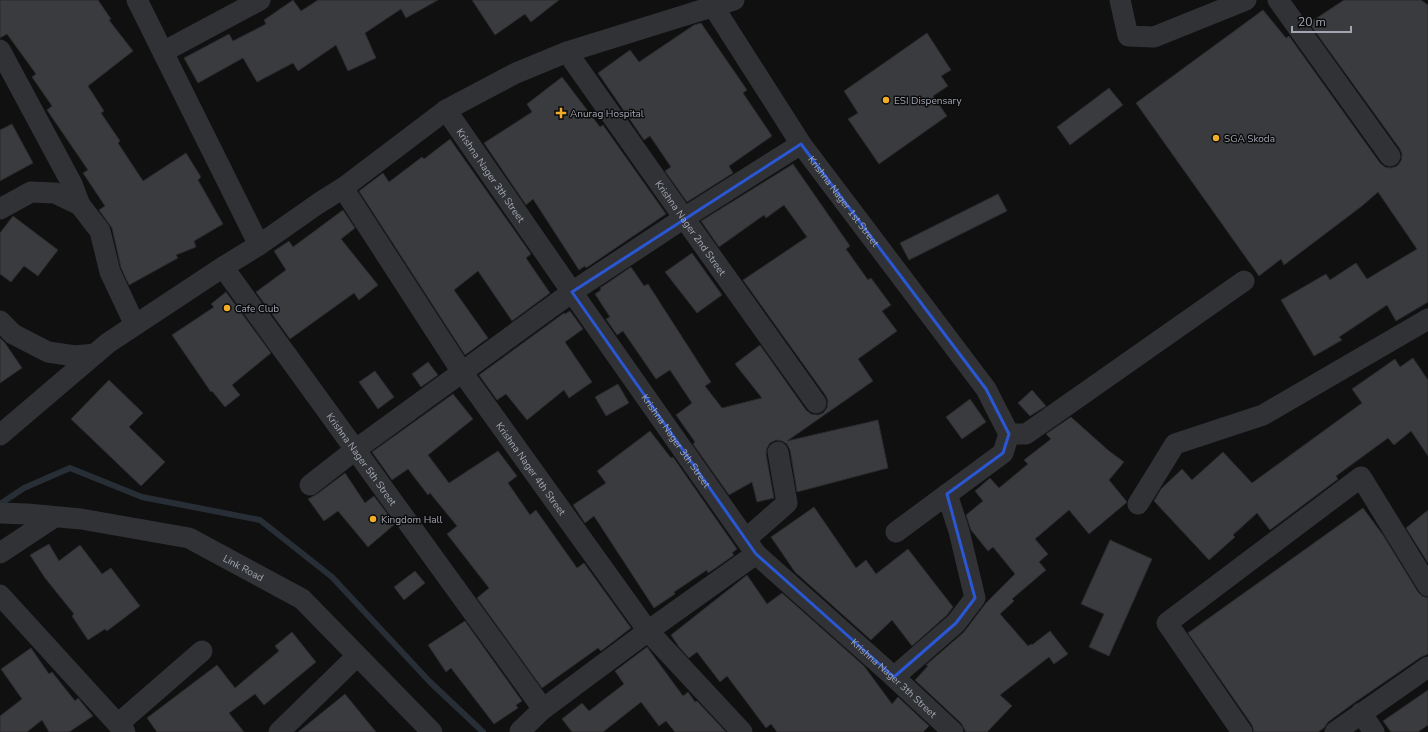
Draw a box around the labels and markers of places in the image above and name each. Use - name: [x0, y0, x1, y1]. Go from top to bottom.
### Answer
- place label: ESI Dispensary: [894, 94, 962, 108]
- marker: ESI Dispensary: [881, 95, 891, 105]
- marker: Anurag Hospital: [555, 107, 567, 119]
- place label: Anurag Hospital: [570, 107, 644, 121]
- place label: SGA Skoda: [1224, 132, 1275, 146]
- marker: SGA Skoda: [1211, 133, 1221, 143]
- place label: Cafe Club: [235, 302, 279, 316]
- marker: Cafe Club: [222, 303, 232, 313]
- place label: Kingdom Hall: [381, 513, 442, 527]
- marker: Kingdom Hall: [368, 514, 378, 524]

